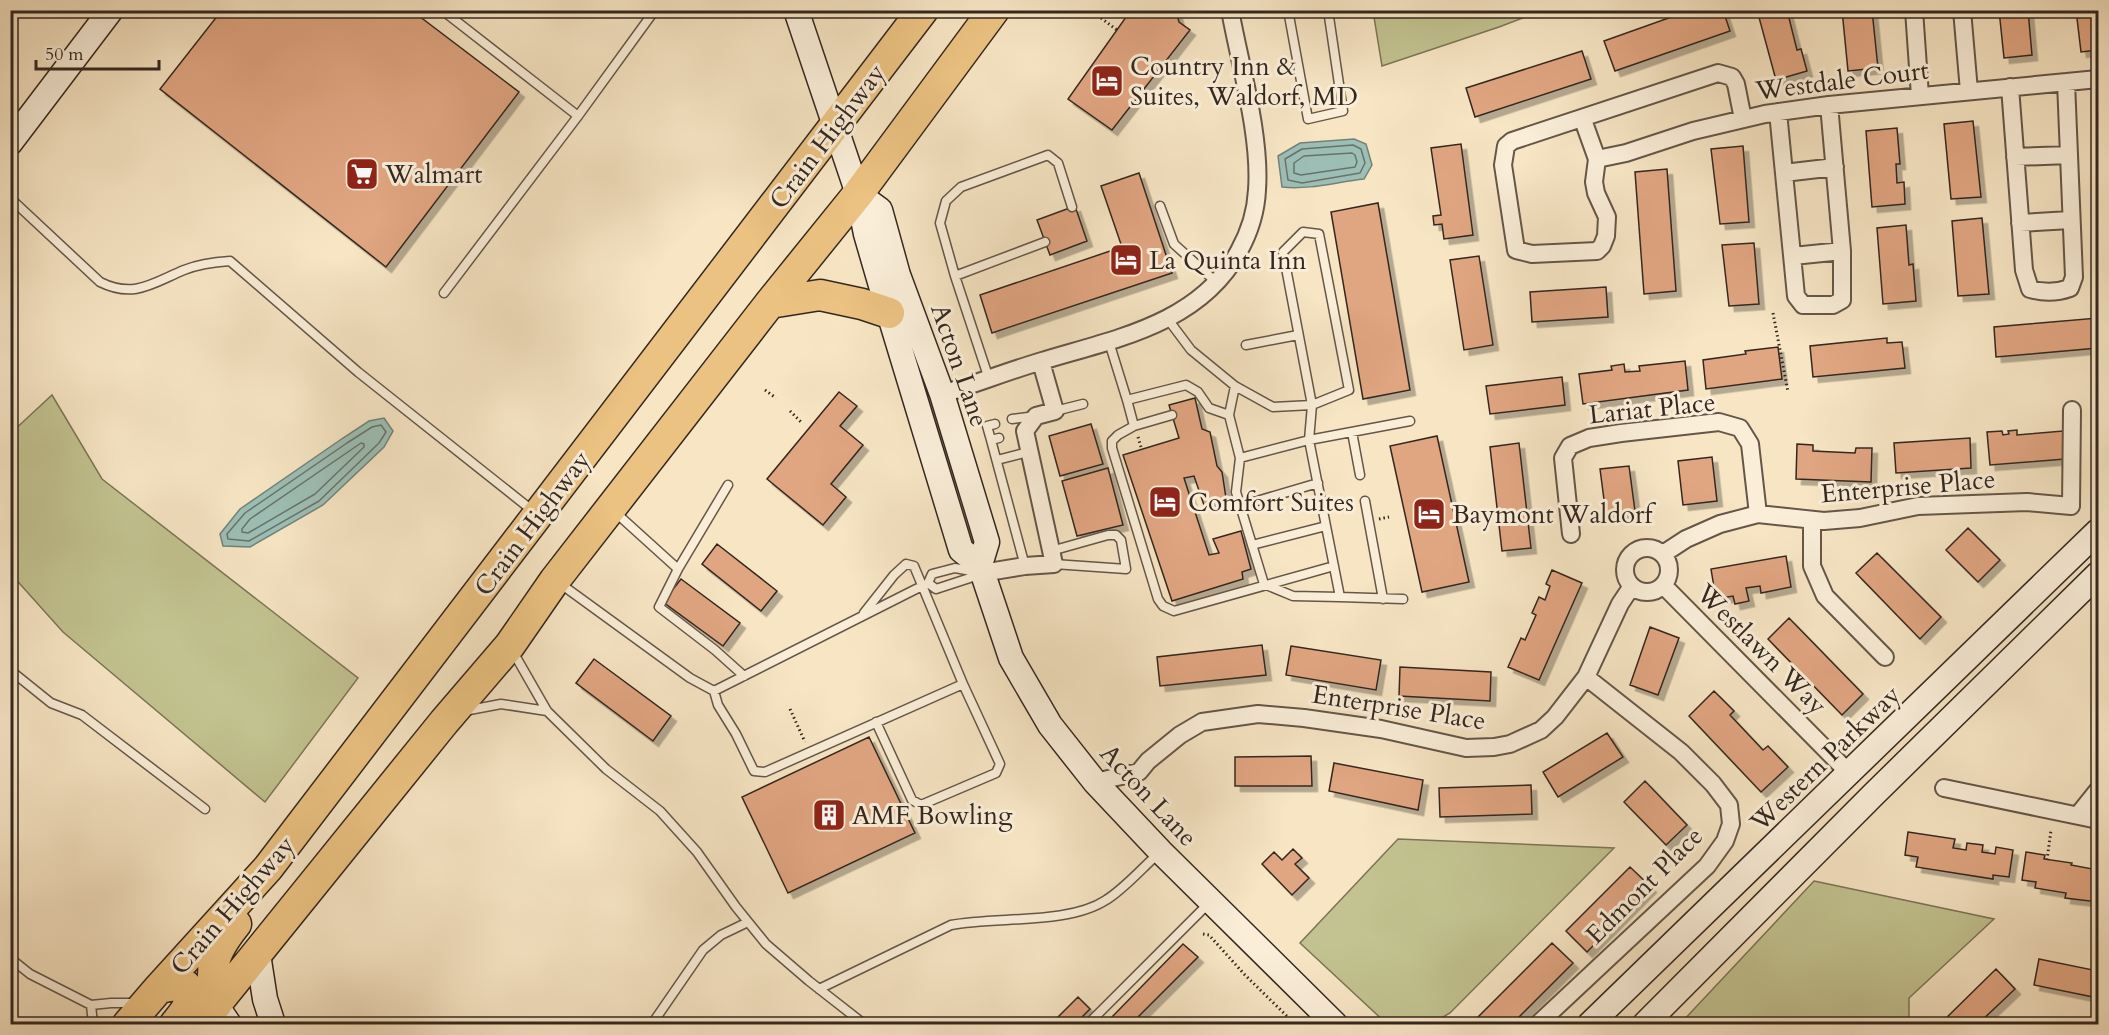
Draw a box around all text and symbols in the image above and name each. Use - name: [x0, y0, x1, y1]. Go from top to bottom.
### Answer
- scale bar: [36, 33, 159, 71]
- text: 50 m: [45, 42, 84, 67]
- place label: Country Inn & Suites, Waldorf, MD: [1130, 49, 1358, 114]
- street label: Westdale Court: [1753, 53, 1930, 109]
- street label: Crain Highway: [761, 56, 894, 216]
- hotel icon: Country Inn & Suites, Waldorf, MD: [1089, 63, 1125, 99]
- supermarket icon: Walmart: [344, 156, 380, 192]
- place label: Walmart: [384, 157, 483, 192]
- hotel icon: La Quinta Inn: [1108, 242, 1144, 278]
- place label: La Quinta Inn: [1149, 243, 1307, 278]
- street label: Acton Lane: [922, 299, 997, 431]
- street label: Lariat Place: [1587, 384, 1717, 433]
- street label: Crain Highway: [466, 443, 599, 603]
- street label: Enterprise Place: [1819, 461, 1997, 512]
- hotel icon: Comfort Suites: [1147, 484, 1183, 520]
- place label: Comfort Suites: [1188, 485, 1354, 520]
- hotel icon: Baymont Waldorf: [1411, 496, 1447, 532]
- place label: Baymont Waldorf: [1452, 497, 1657, 532]
- street label: Westlawn Way: [1688, 576, 1835, 723]
- street label: Enterprise Place: [1310, 676, 1488, 738]
- street label: Western Parkway: [1742, 677, 1908, 840]
- street label: Acton Lane: [1092, 737, 1205, 854]
- building icon: AMF Bowling: [811, 797, 847, 833]
- place label: AMF Bowling: [852, 798, 1013, 833]
- street label: Edmont Place: [1578, 819, 1711, 952]
- street label: Crain Highway: [162, 828, 303, 982]

